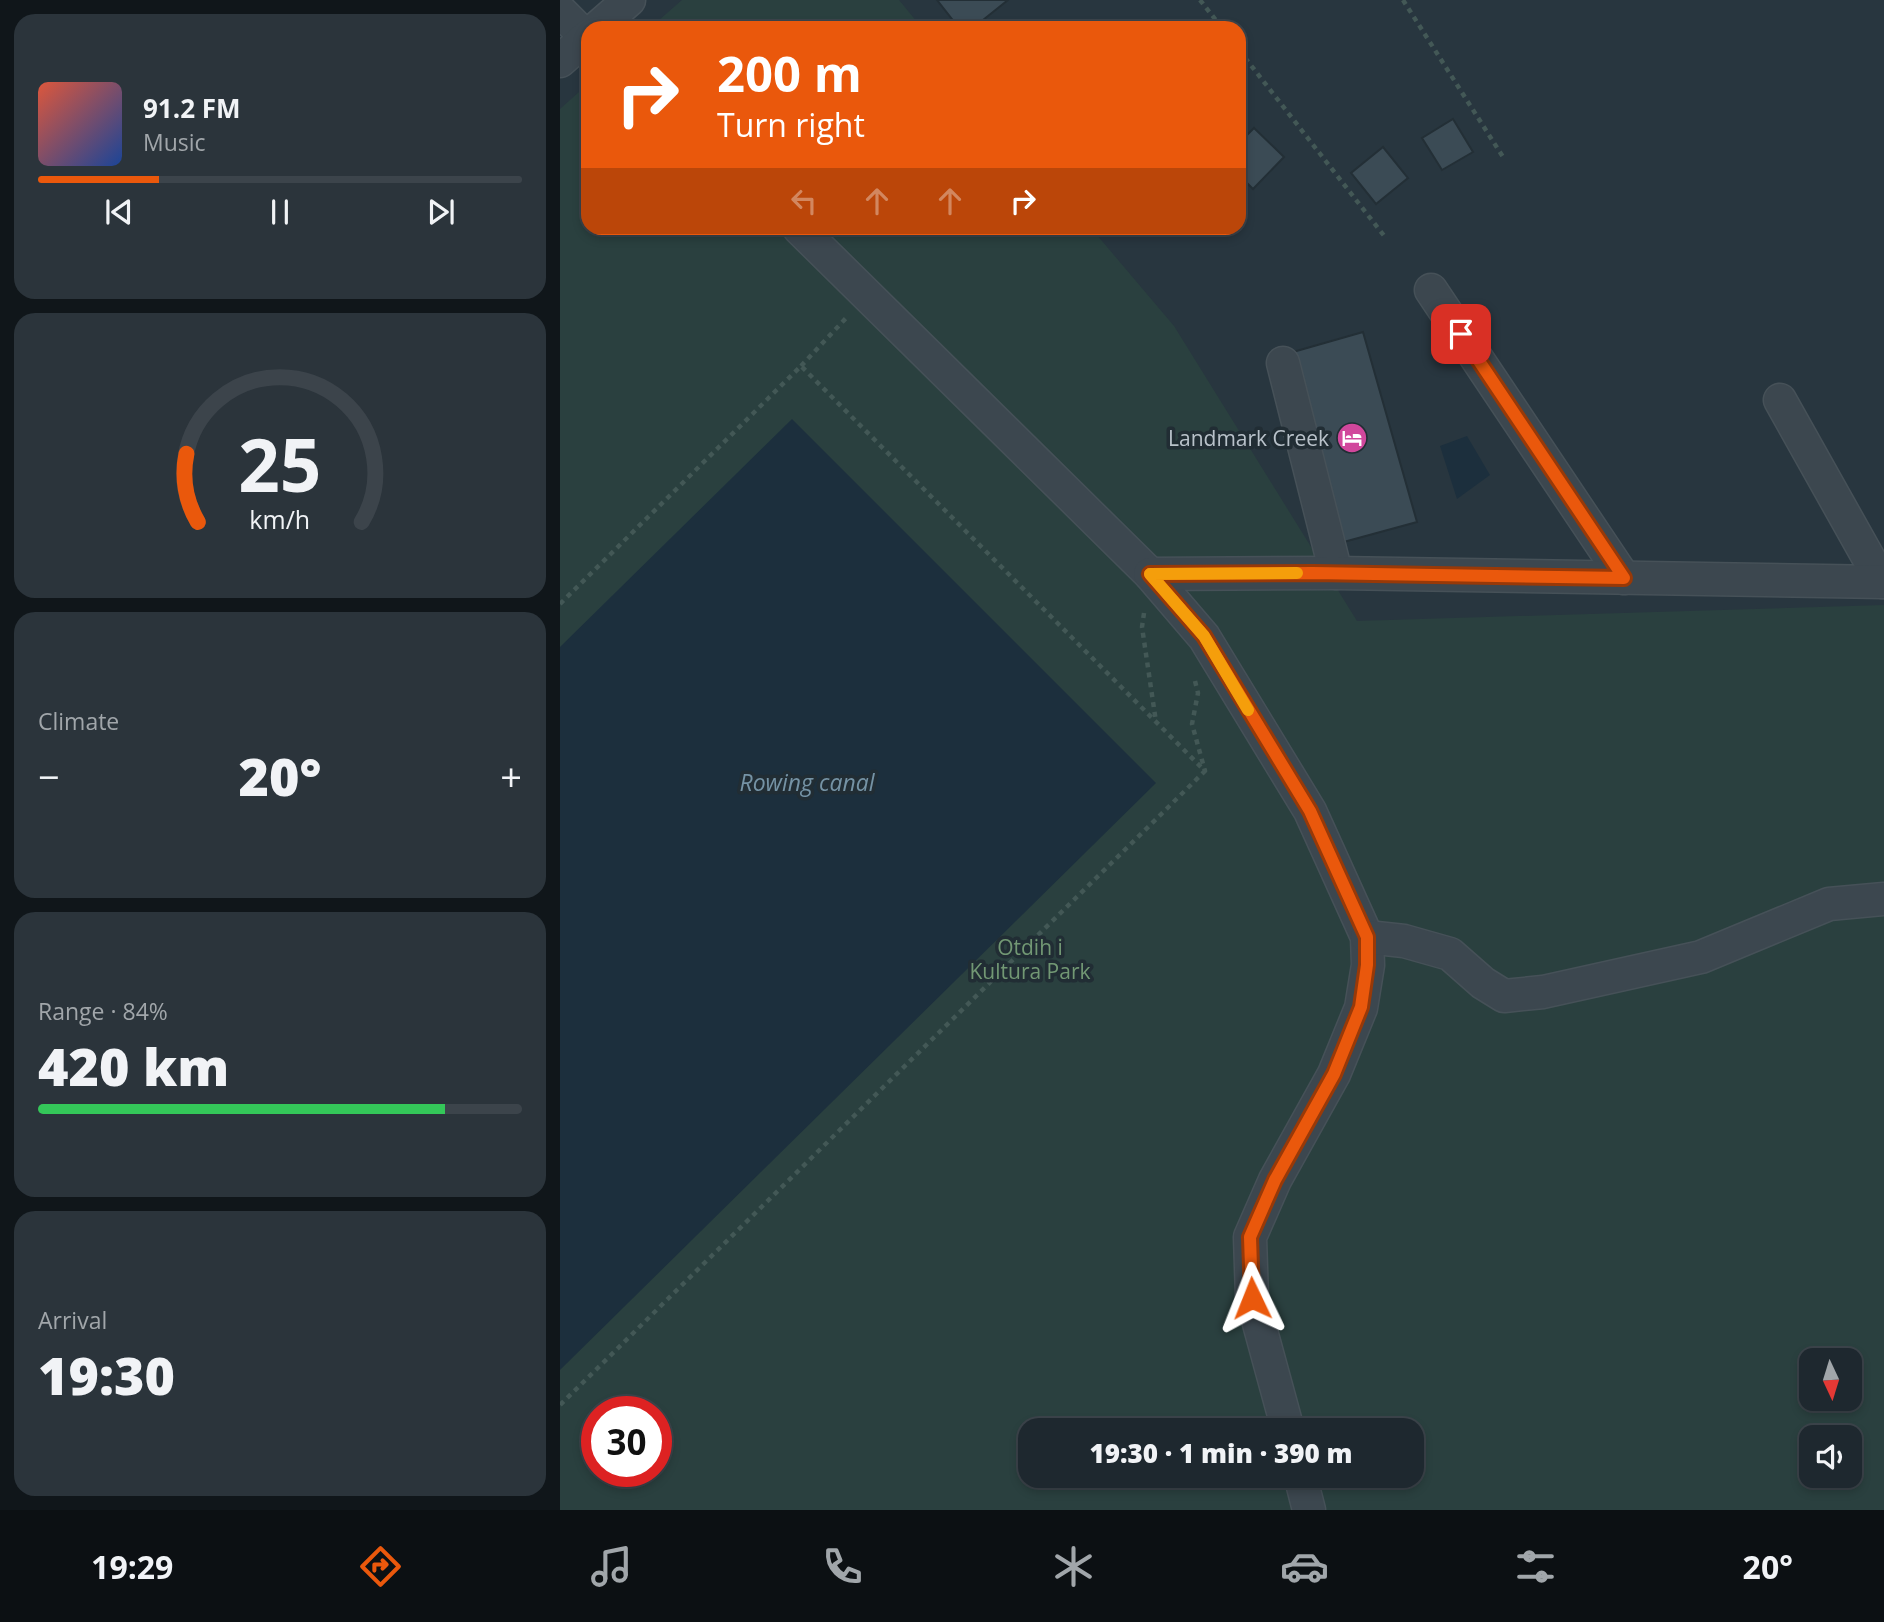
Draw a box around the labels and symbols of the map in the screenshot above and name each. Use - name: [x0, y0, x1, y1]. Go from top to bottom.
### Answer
- pin: [1431, 304, 1491, 364]
- hotel icon: Landmark Creek: [1335, 421, 1369, 455]
- place label: Landmark Creek: [1168, 424, 1329, 452]
- water label: Rowing canal: [739, 766, 876, 798]
- park label: Otdih i Kultura Park: [969, 933, 1091, 985]
- position arrow: [1215, 1261, 1289, 1335]
- north arrow: [1799, 1348, 1862, 1410]
- speed limit sign: 30: [581, 1396, 672, 1487]

